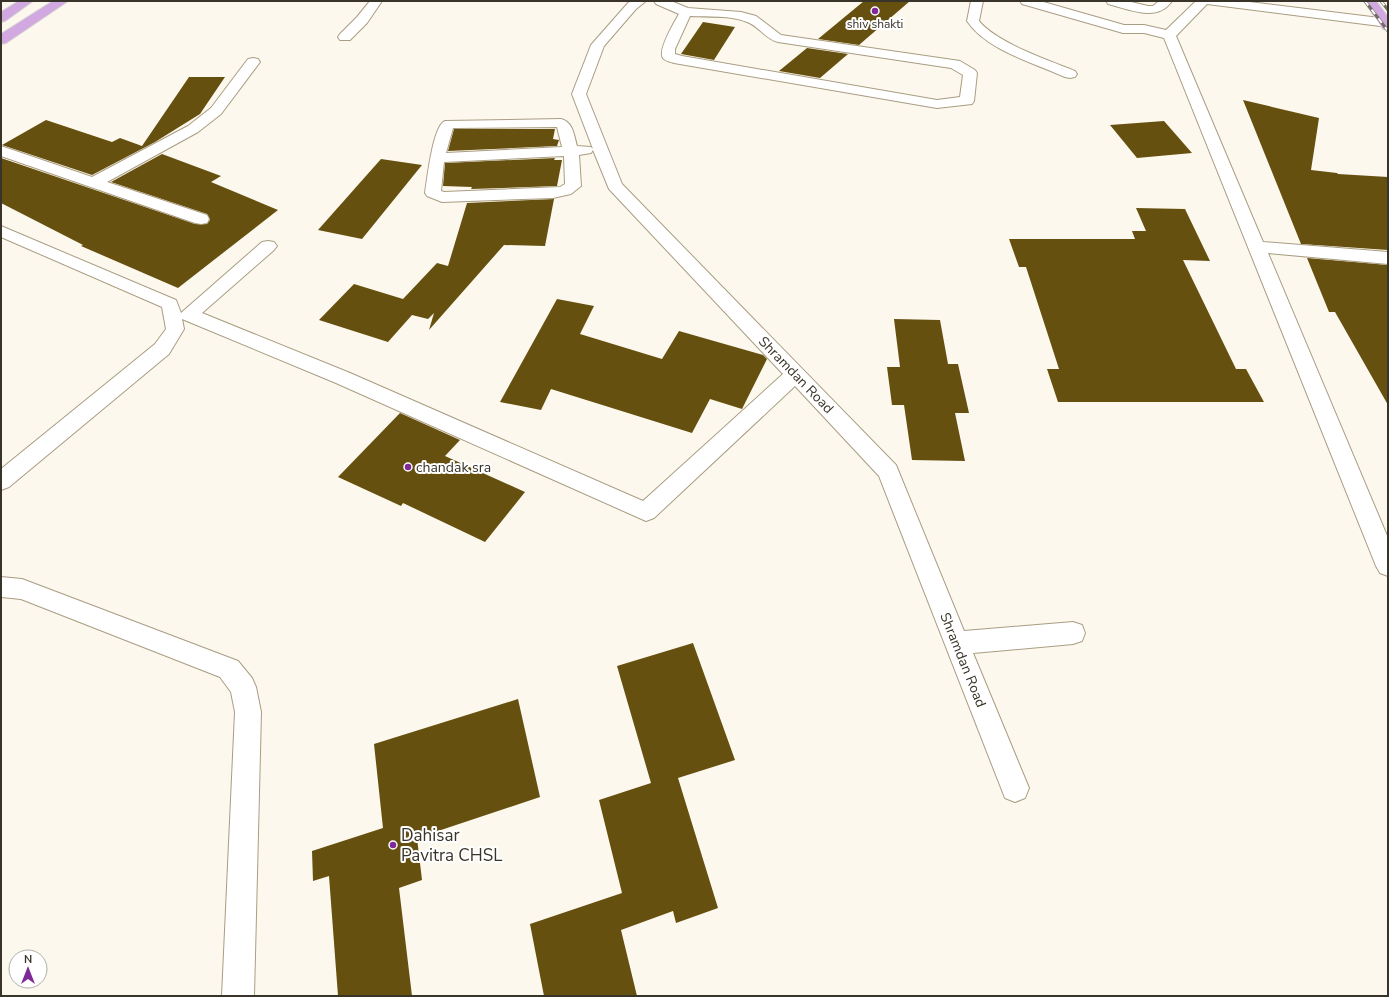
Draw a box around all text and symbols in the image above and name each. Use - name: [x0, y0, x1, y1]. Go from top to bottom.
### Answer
- marker: shiv shakti: [870, 6, 880, 16]
- place label: shiv shakti: [847, 16, 903, 32]
- street label: Shramdan Road: [754, 332, 838, 418]
- place label: chandak sra: [416, 458, 491, 477]
- marker: chandak sra: [403, 462, 413, 472]
- street label: Shramdan Road: [935, 610, 991, 710]
- place label: Dahisar Pavitra CHSL: [401, 824, 502, 867]
- marker: Dahisar Pavitra CHSL: [388, 840, 398, 850]
- north arrow: [8, 949, 48, 989]
- text: N: [24, 952, 32, 967]

